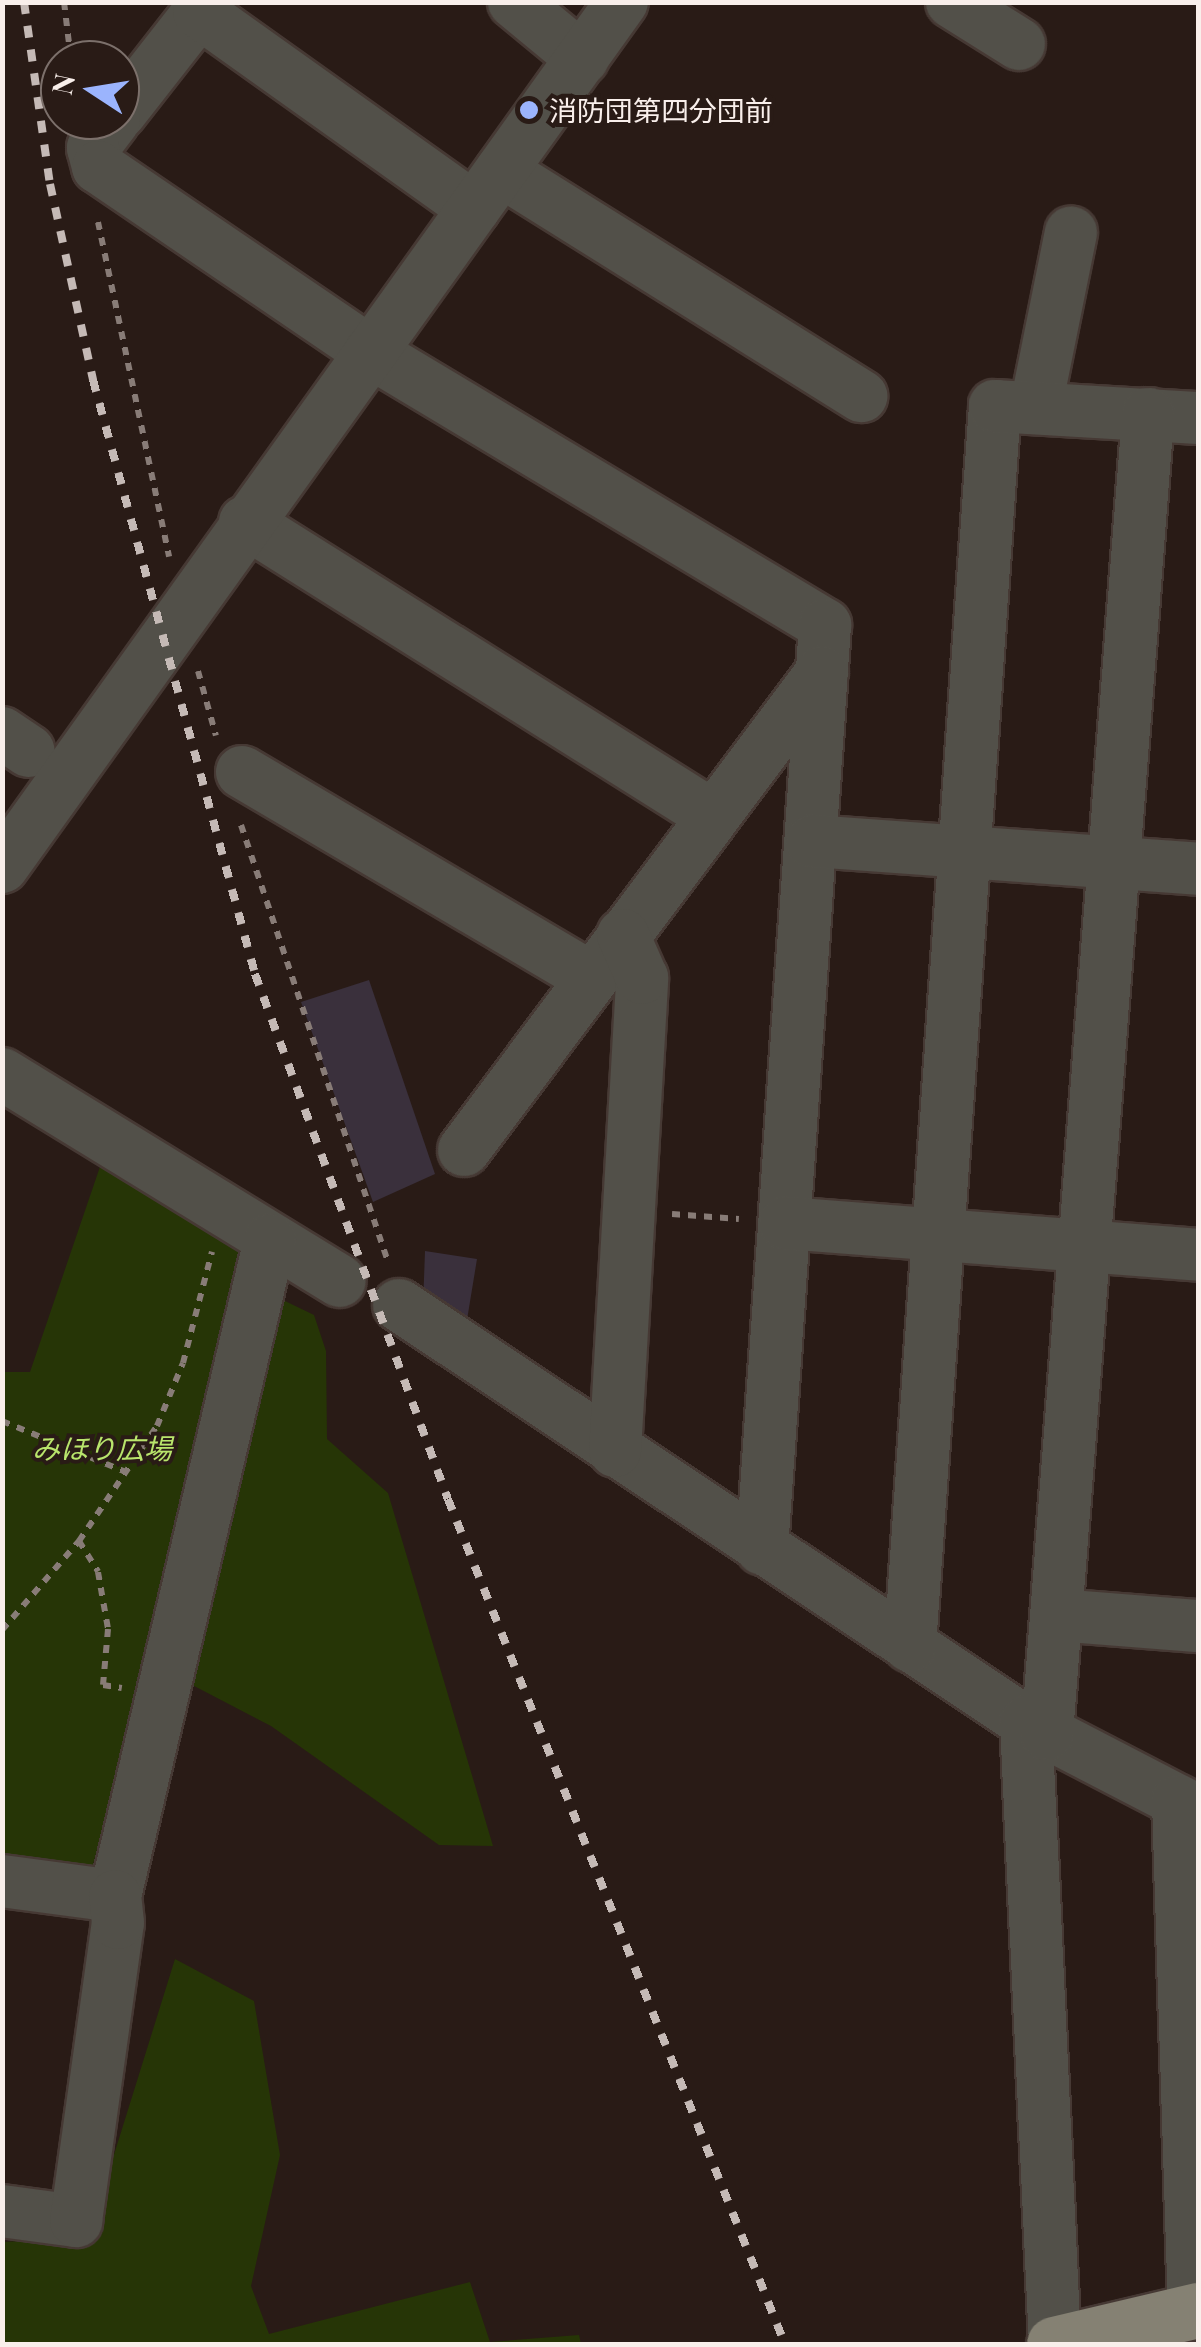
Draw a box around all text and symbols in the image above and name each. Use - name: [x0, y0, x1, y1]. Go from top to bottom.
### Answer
- north arrow: [40, 40, 140, 140]
- text: N: [42, 70, 82, 98]
- place label: 消防団第四分団前: [549, 93, 773, 127]
- marker: 消防団第四分団前: [518, 99, 540, 121]
- park label: みほり広場: [32, 1431, 172, 1465]

